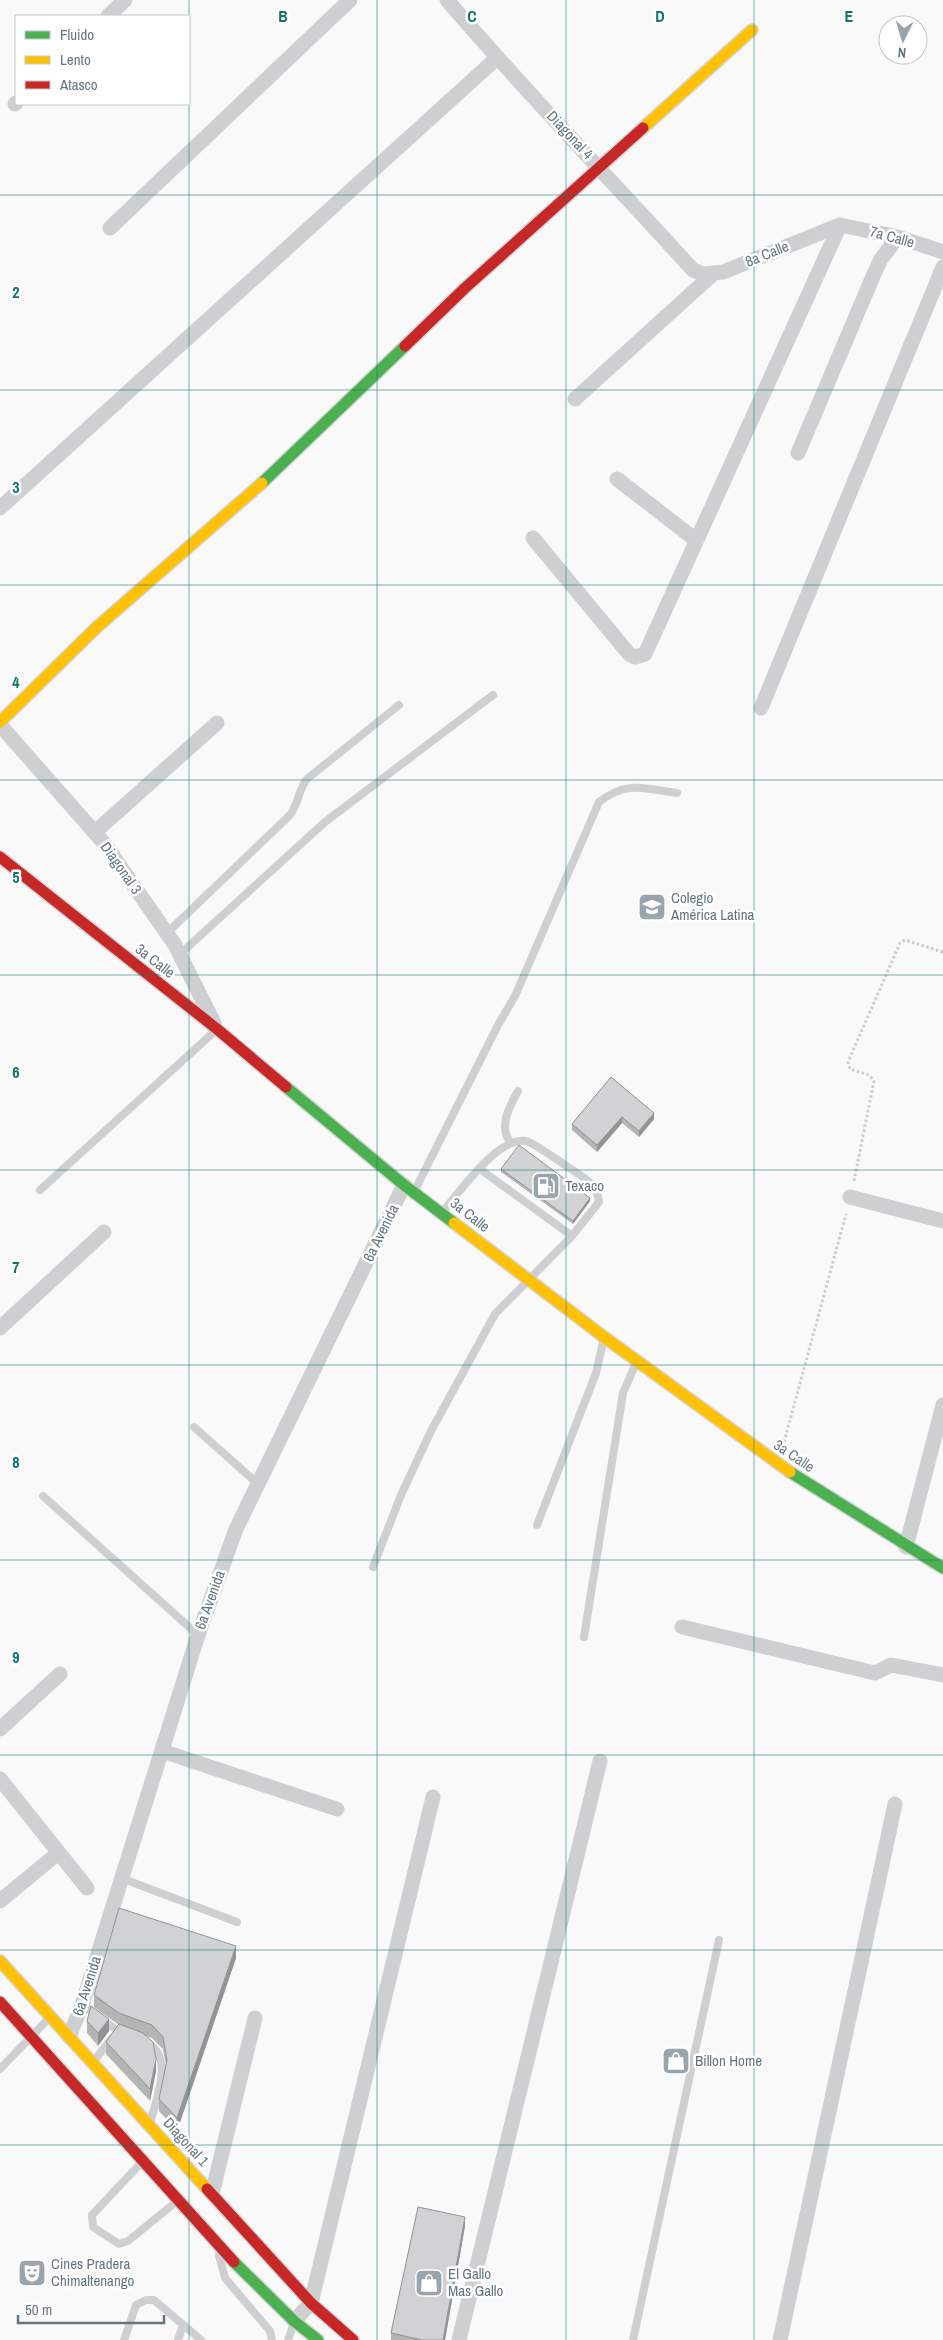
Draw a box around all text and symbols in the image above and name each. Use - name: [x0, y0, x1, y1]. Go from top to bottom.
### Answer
- text: B: [278, 5, 288, 27]
- text: C: [467, 5, 477, 27]
- text: D: [655, 5, 665, 27]
- text: E: [845, 5, 854, 27]
- legend: [15, 15, 190, 105]
- north arrow: [878, 15, 928, 65]
- text: Fluido: [60, 24, 94, 45]
- text: N: [897, 44, 907, 62]
- text: Lento: [60, 49, 91, 70]
- text: Atasco: [59, 74, 98, 95]
- street label: Diagonal 4: [542, 106, 598, 164]
- street label: 7a Calle: [868, 221, 917, 253]
- street label: 8a Calle: [742, 235, 792, 272]
- text: 2: [12, 281, 20, 303]
- text: 3: [12, 476, 20, 498]
- text: 4: [12, 671, 20, 693]
- street label: Diagonal 3: [96, 837, 147, 898]
- text: 5: [12, 866, 20, 888]
- place label: Colegio América Latina: [670, 887, 755, 925]
- school or university icon: Colegio América Latina: [637, 892, 667, 922]
- street label: 3a Calle: [131, 938, 180, 983]
- text: 6: [12, 1061, 20, 1083]
- fuel station icon: Texaco: [531, 1171, 561, 1201]
- place label: Texaco: [565, 1175, 604, 1196]
- street label: 3a Calle: [446, 1192, 495, 1237]
- street label: 6a Avenida: [358, 1200, 404, 1265]
- text: 7: [12, 1256, 20, 1278]
- street label: 3a Calle: [770, 1434, 819, 1477]
- text: 8: [12, 1451, 20, 1473]
- street label: 6a Avenida: [189, 1567, 230, 1632]
- text: 9: [12, 1646, 20, 1668]
- street label: 6a Avenida: [67, 1953, 106, 2018]
- shop icon: Billon Home: [661, 2046, 691, 2076]
- place label: Billon Home: [695, 2050, 762, 2071]
- street label: Diagonal 1: [159, 2113, 214, 2171]
- place label: Cines Pradera Chimaltenango: [51, 2253, 135, 2291]
- theatre icon: Cines Pradera Chimaltenango: [17, 2258, 47, 2288]
- place label: El Gallo Mas Gallo: [448, 2263, 504, 2301]
- shop icon: El Gallo Mas Gallo: [414, 2268, 444, 2298]
- scale bar: [18, 2292, 164, 2324]
- text: 50 m: [25, 2299, 52, 2320]

